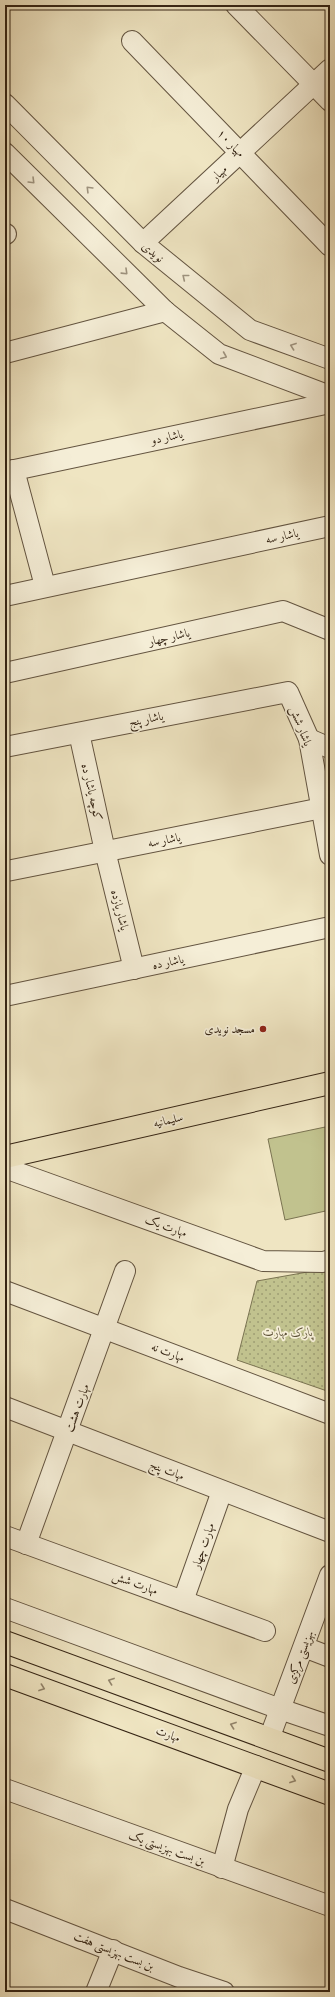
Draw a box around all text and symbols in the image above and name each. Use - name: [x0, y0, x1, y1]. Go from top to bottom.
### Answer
- street label: مهیار ۱۰: [214, 126, 248, 161]
- street label: مهیار: [207, 162, 231, 185]
- one-way arrow: [28, 176, 35, 184]
- one-way arrow: [86, 186, 94, 194]
- street label: نویدی: [139, 239, 167, 266]
- one-way arrow: [120, 267, 128, 275]
- one-way arrow: [182, 275, 189, 282]
- one-way arrow: [290, 342, 297, 350]
- one-way arrow: [221, 351, 228, 359]
- street label: یاشار دو: [148, 427, 185, 449]
- street label: یاشار سه: [264, 526, 301, 547]
- street label: یاشار چهار: [146, 625, 192, 650]
- street label: یاشار شش: [285, 704, 315, 749]
- street label: یاشار پنج: [127, 709, 166, 733]
- street label: کوچه یاشار ده: [77, 762, 105, 822]
- street label: یاشار سه: [146, 830, 183, 851]
- street label: یاشار یازده: [107, 888, 132, 933]
- street label: یاشار ده: [151, 952, 186, 973]
- place label: مسجد نویدی: [204, 1022, 255, 1037]
- marker: مسجد نویدی: [258, 1024, 268, 1034]
- street label: سلیمانیه: [152, 1110, 184, 1130]
- street label: مهارت یک: [143, 1212, 189, 1241]
- park label: پارک مهارت: [263, 1325, 315, 1341]
- street label: مهارت نه: [149, 1339, 187, 1366]
- street label: مهارت هشت: [62, 1382, 93, 1434]
- street label: مهات پنج: [146, 1457, 187, 1487]
- street label: مهارت چهار: [188, 1521, 218, 1572]
- street label: مهارت شش: [110, 1568, 160, 1600]
- street label: بهزیستی مرکزی: [283, 1628, 318, 1686]
- one-way arrow: [107, 1677, 114, 1686]
- one-way arrow: [38, 1683, 45, 1692]
- one-way arrow: [229, 1722, 236, 1730]
- street label: مهارت: [154, 1723, 183, 1746]
- one-way arrow: [289, 1775, 296, 1783]
- street label: بن بست بهزیستی یک: [126, 1828, 208, 1870]
- street label: بن بست بهزیستی هفت: [71, 1929, 157, 1976]

